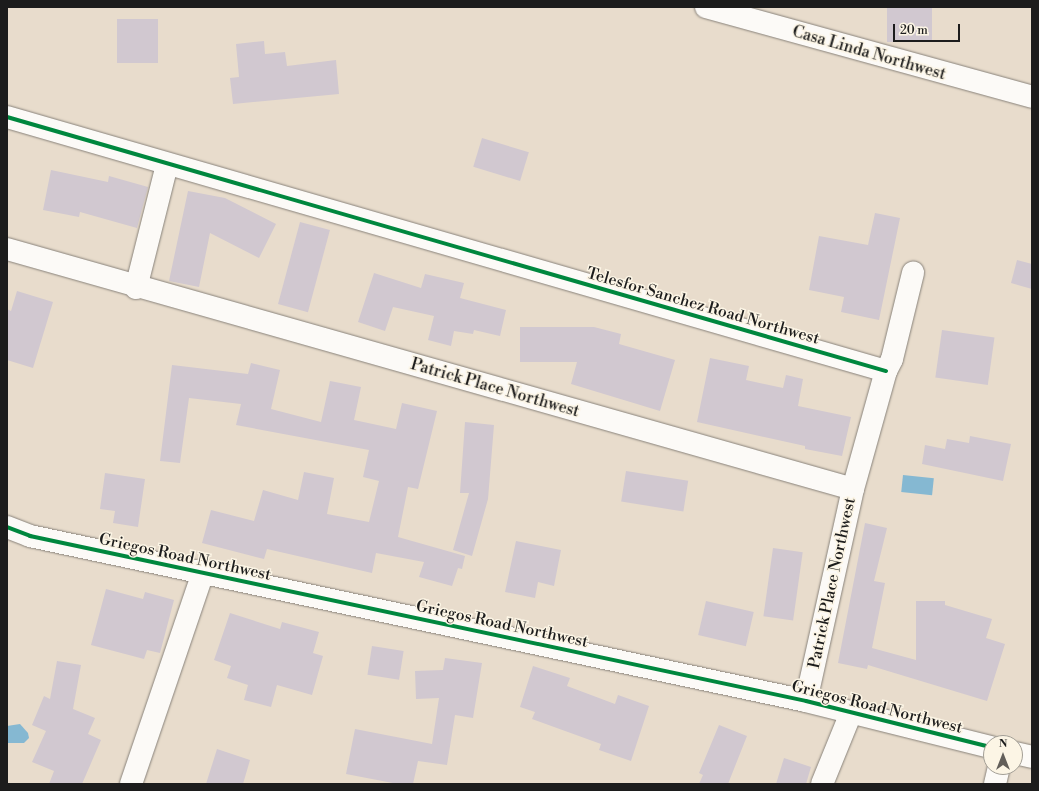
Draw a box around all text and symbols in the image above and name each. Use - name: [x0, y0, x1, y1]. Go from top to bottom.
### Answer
- scale bar: [895, 16, 962, 42]
- street label: Casa Linda Northwest: [790, 22, 948, 84]
- text: 20 m: [900, 23, 928, 38]
- street label: Telesfor Sanchez Road Northwest: [584, 264, 822, 348]
- street label: Patrick Place Northwest: [408, 355, 582, 421]
- street label: Patrick Place Northwest: [804, 496, 860, 670]
- street label: Griegos Road Northwest: [97, 529, 273, 585]
- street label: Griegos Road Northwest: [414, 596, 590, 652]
- street label: Griegos Road Northwest: [790, 676, 964, 738]
- north arrow: [983, 735, 1023, 775]
- text: N: [999, 737, 1007, 751]

